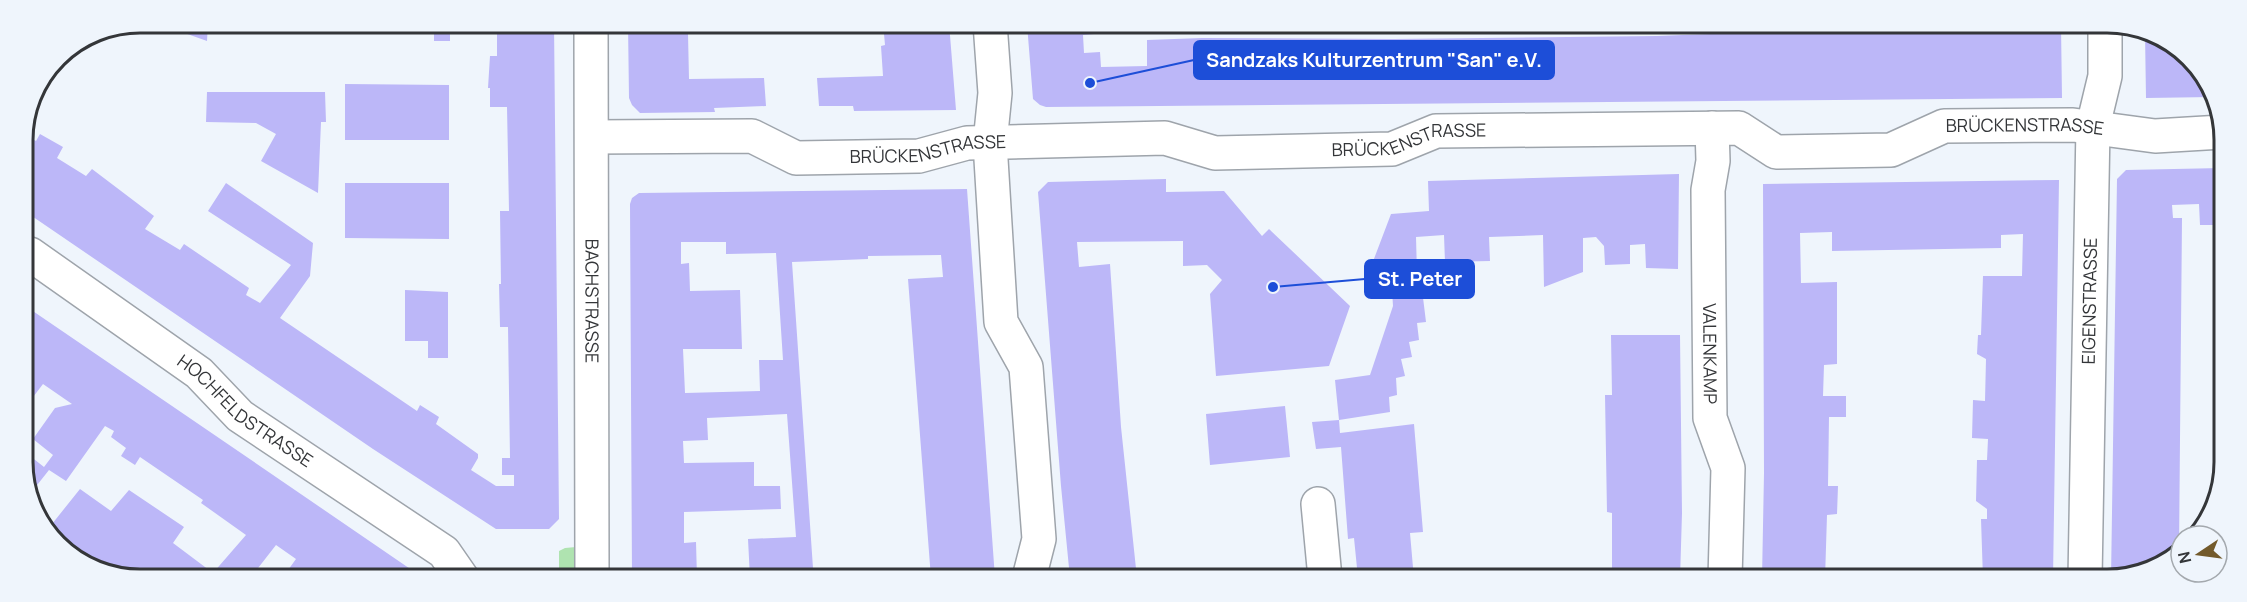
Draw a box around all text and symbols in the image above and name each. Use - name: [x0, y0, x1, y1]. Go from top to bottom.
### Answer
- callout: Sandzaks Kulturzentrum "San" e.V.: [1194, 41, 1554, 79]
- text: Sandzaks Kulturzentrum "San" e.V.: [1206, 46, 1542, 73]
- street label: BRÜCKENSTRASSE: [1946, 112, 2105, 140]
- street label: BRÜCKENSTRASSE: [1331, 118, 1486, 161]
- street label: BRÜCKENSTRASSE: [849, 129, 1006, 168]
- street label: EIGENSTRASSE: [2076, 237, 2102, 365]
- street label: BACHSTRASSE: [580, 239, 605, 363]
- callout: St. Peter: [1365, 260, 1474, 298]
- text: St. Peter: [1378, 265, 1462, 292]
- street label: VALENKAMP: [1698, 303, 1723, 404]
- street label: HOCHFELDSTRASSE: [173, 349, 318, 472]
- north arrow: [2169, 524, 2229, 584]
- text: N: [2172, 549, 2196, 565]

